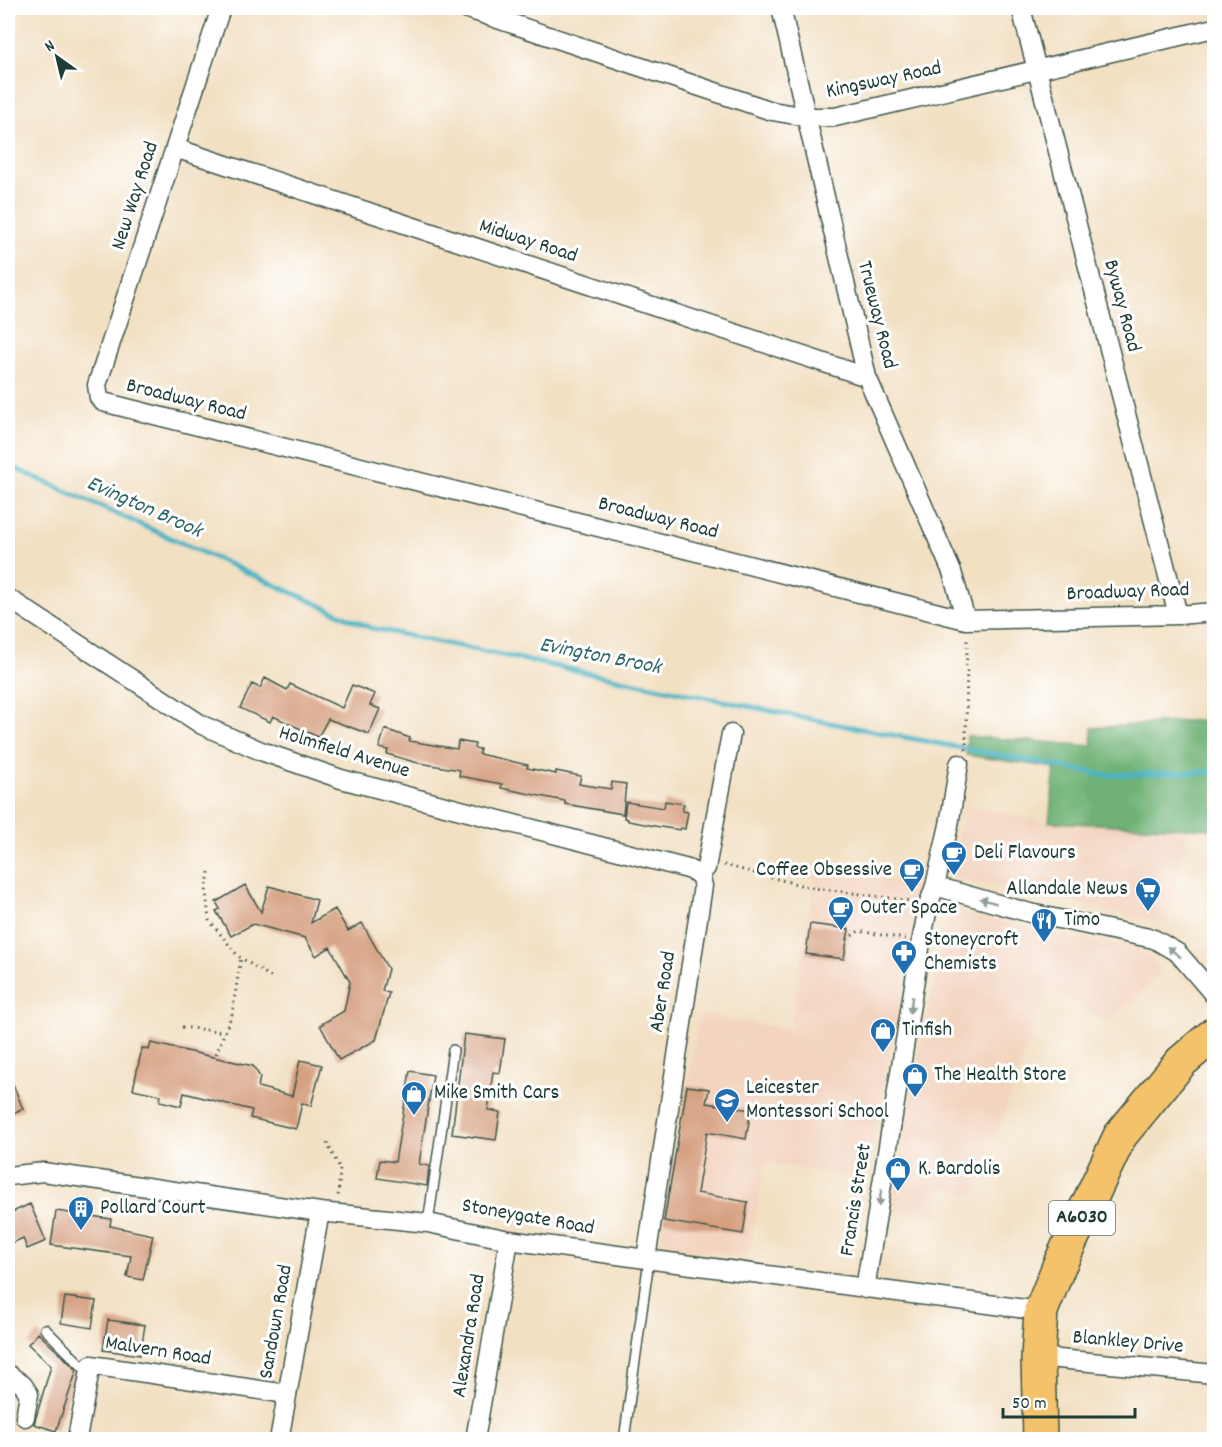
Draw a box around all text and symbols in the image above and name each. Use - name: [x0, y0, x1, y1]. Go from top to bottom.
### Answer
- north arrow: [27, 27, 87, 87]
- text: N: [40, 35, 60, 58]
- street label: Kingsway Road: [824, 54, 944, 108]
- street label: New Way Road: [104, 138, 168, 254]
- street label: Midway Road: [475, 212, 581, 272]
- street label: Byway Road: [1094, 257, 1148, 355]
- street label: Trueway Road: [848, 258, 904, 372]
- street label: Broadway Road: [123, 372, 249, 430]
- water label: Evington Brook: [81, 469, 208, 548]
- street label: Broadway Road: [595, 490, 721, 548]
- street label: Broadway Road: [1066, 576, 1190, 610]
- water label: Evington Brook: [537, 630, 665, 684]
- street label: Holmfield Avenue: [275, 719, 413, 787]
- cafe icon: Deli Flavours: [939, 839, 969, 877]
- place label: Deli Flavours: [974, 839, 1076, 869]
- place label: Coffee Obsessive: [756, 856, 892, 886]
- cafe icon: Coffee Obsessive: [897, 856, 927, 894]
- place label: Allandale News: [1006, 875, 1128, 905]
- supermarket icon: Allandale News: [1133, 875, 1163, 913]
- cafe icon: Outer Space: [826, 894, 856, 932]
- place label: Outer Space: [860, 894, 957, 924]
- one-way arrow: [979, 896, 997, 905]
- restaurant icon: Timo: [1029, 906, 1059, 944]
- place label: Timo: [1064, 906, 1100, 936]
- place label: Stoneycroft Chemists: [924, 926, 1019, 980]
- pharmacy icon: Stoneycroft Chemists: [889, 938, 919, 976]
- one-way arrow: [1167, 947, 1182, 959]
- street label: Aber Road: [643, 949, 685, 1035]
- one-way arrow: [907, 996, 916, 1015]
- shop icon: Tinfish: [868, 1016, 898, 1054]
- place label: Tinfish: [902, 1016, 952, 1046]
- shop icon: The Health Store: [900, 1061, 930, 1099]
- place label: The Health Store: [934, 1061, 1066, 1091]
- place label: Leicester Montessori School: [746, 1074, 889, 1128]
- shop icon: Mike Smith Cars: [399, 1079, 429, 1117]
- place label: Mike Smith Cars: [434, 1079, 559, 1109]
- school or university icon: Leicester Montessori School: [712, 1086, 742, 1124]
- street label: Francis Street: [833, 1141, 881, 1258]
- shop icon: K. Bardolis: [883, 1155, 913, 1193]
- place label: K. Bardolis: [918, 1155, 1000, 1185]
- one-way arrow: [875, 1188, 884, 1207]
- street label: Stoneygate Road: [459, 1192, 597, 1244]
- building icon: Pollard Court: [66, 1194, 96, 1232]
- place label: Pollard Court: [100, 1194, 206, 1224]
- road number: A6030: [1049, 1201, 1115, 1235]
- street label: Sandown Road: [252, 1263, 302, 1381]
- street label: Alexandra Road: [445, 1272, 495, 1400]
- street label: Blankley Drive: [1071, 1323, 1185, 1363]
- street label: Malvern Road: [103, 1329, 213, 1375]
- scale bar: [1003, 1381, 1135, 1419]
- text: 50 m: [1012, 1392, 1047, 1417]

